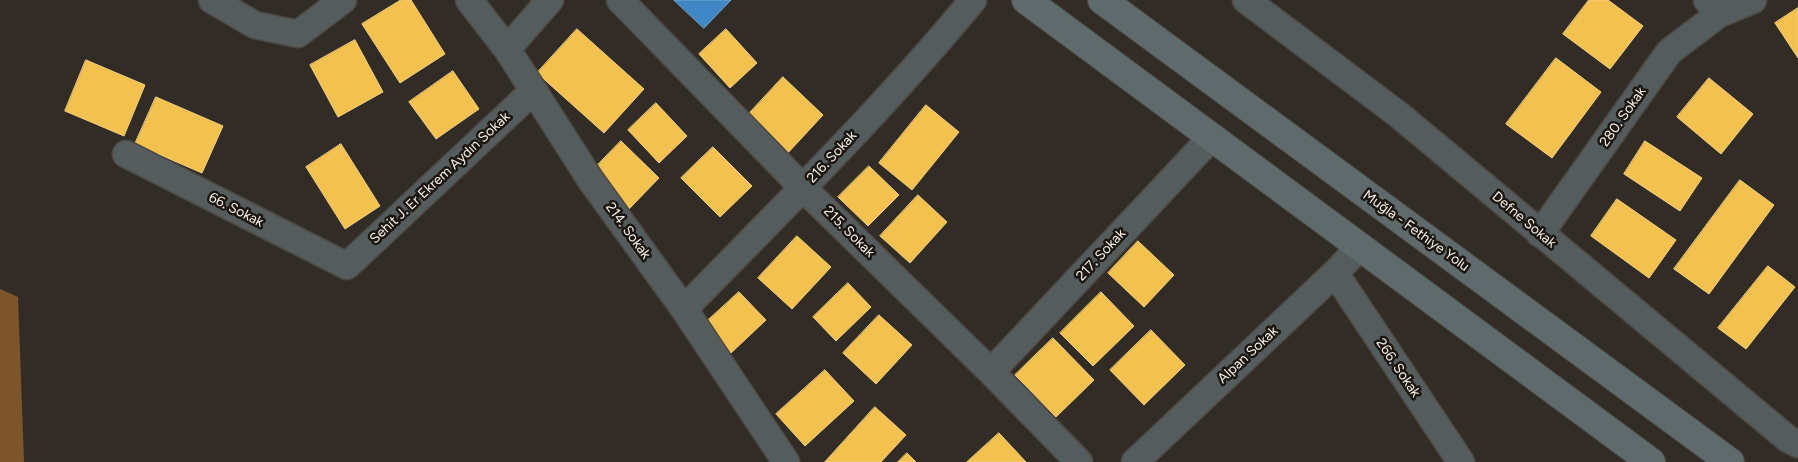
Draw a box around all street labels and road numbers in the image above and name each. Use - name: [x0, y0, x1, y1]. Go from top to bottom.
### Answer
- street label: 280. Sokak: [1596, 84, 1650, 150]
- street label: Sehit J. Er Ekrem Aydın Sokak: [366, 109, 514, 247]
- street label: 216. Sokak: [804, 127, 860, 187]
- street label: Muğla - Fethiye Yolu: [1360, 187, 1472, 275]
- street label: Defne Sokak: [1488, 188, 1560, 252]
- street label: 66. Sokak: [206, 189, 266, 231]
- street label: 214. Sokak: [602, 199, 654, 263]
- street label: 215. Sokak: [820, 203, 878, 261]
- street label: 217. Sokak: [1073, 226, 1129, 284]
- street label: Alpan Sokak: [1214, 323, 1282, 387]
- street label: 266. Sokak: [1372, 335, 1424, 401]

